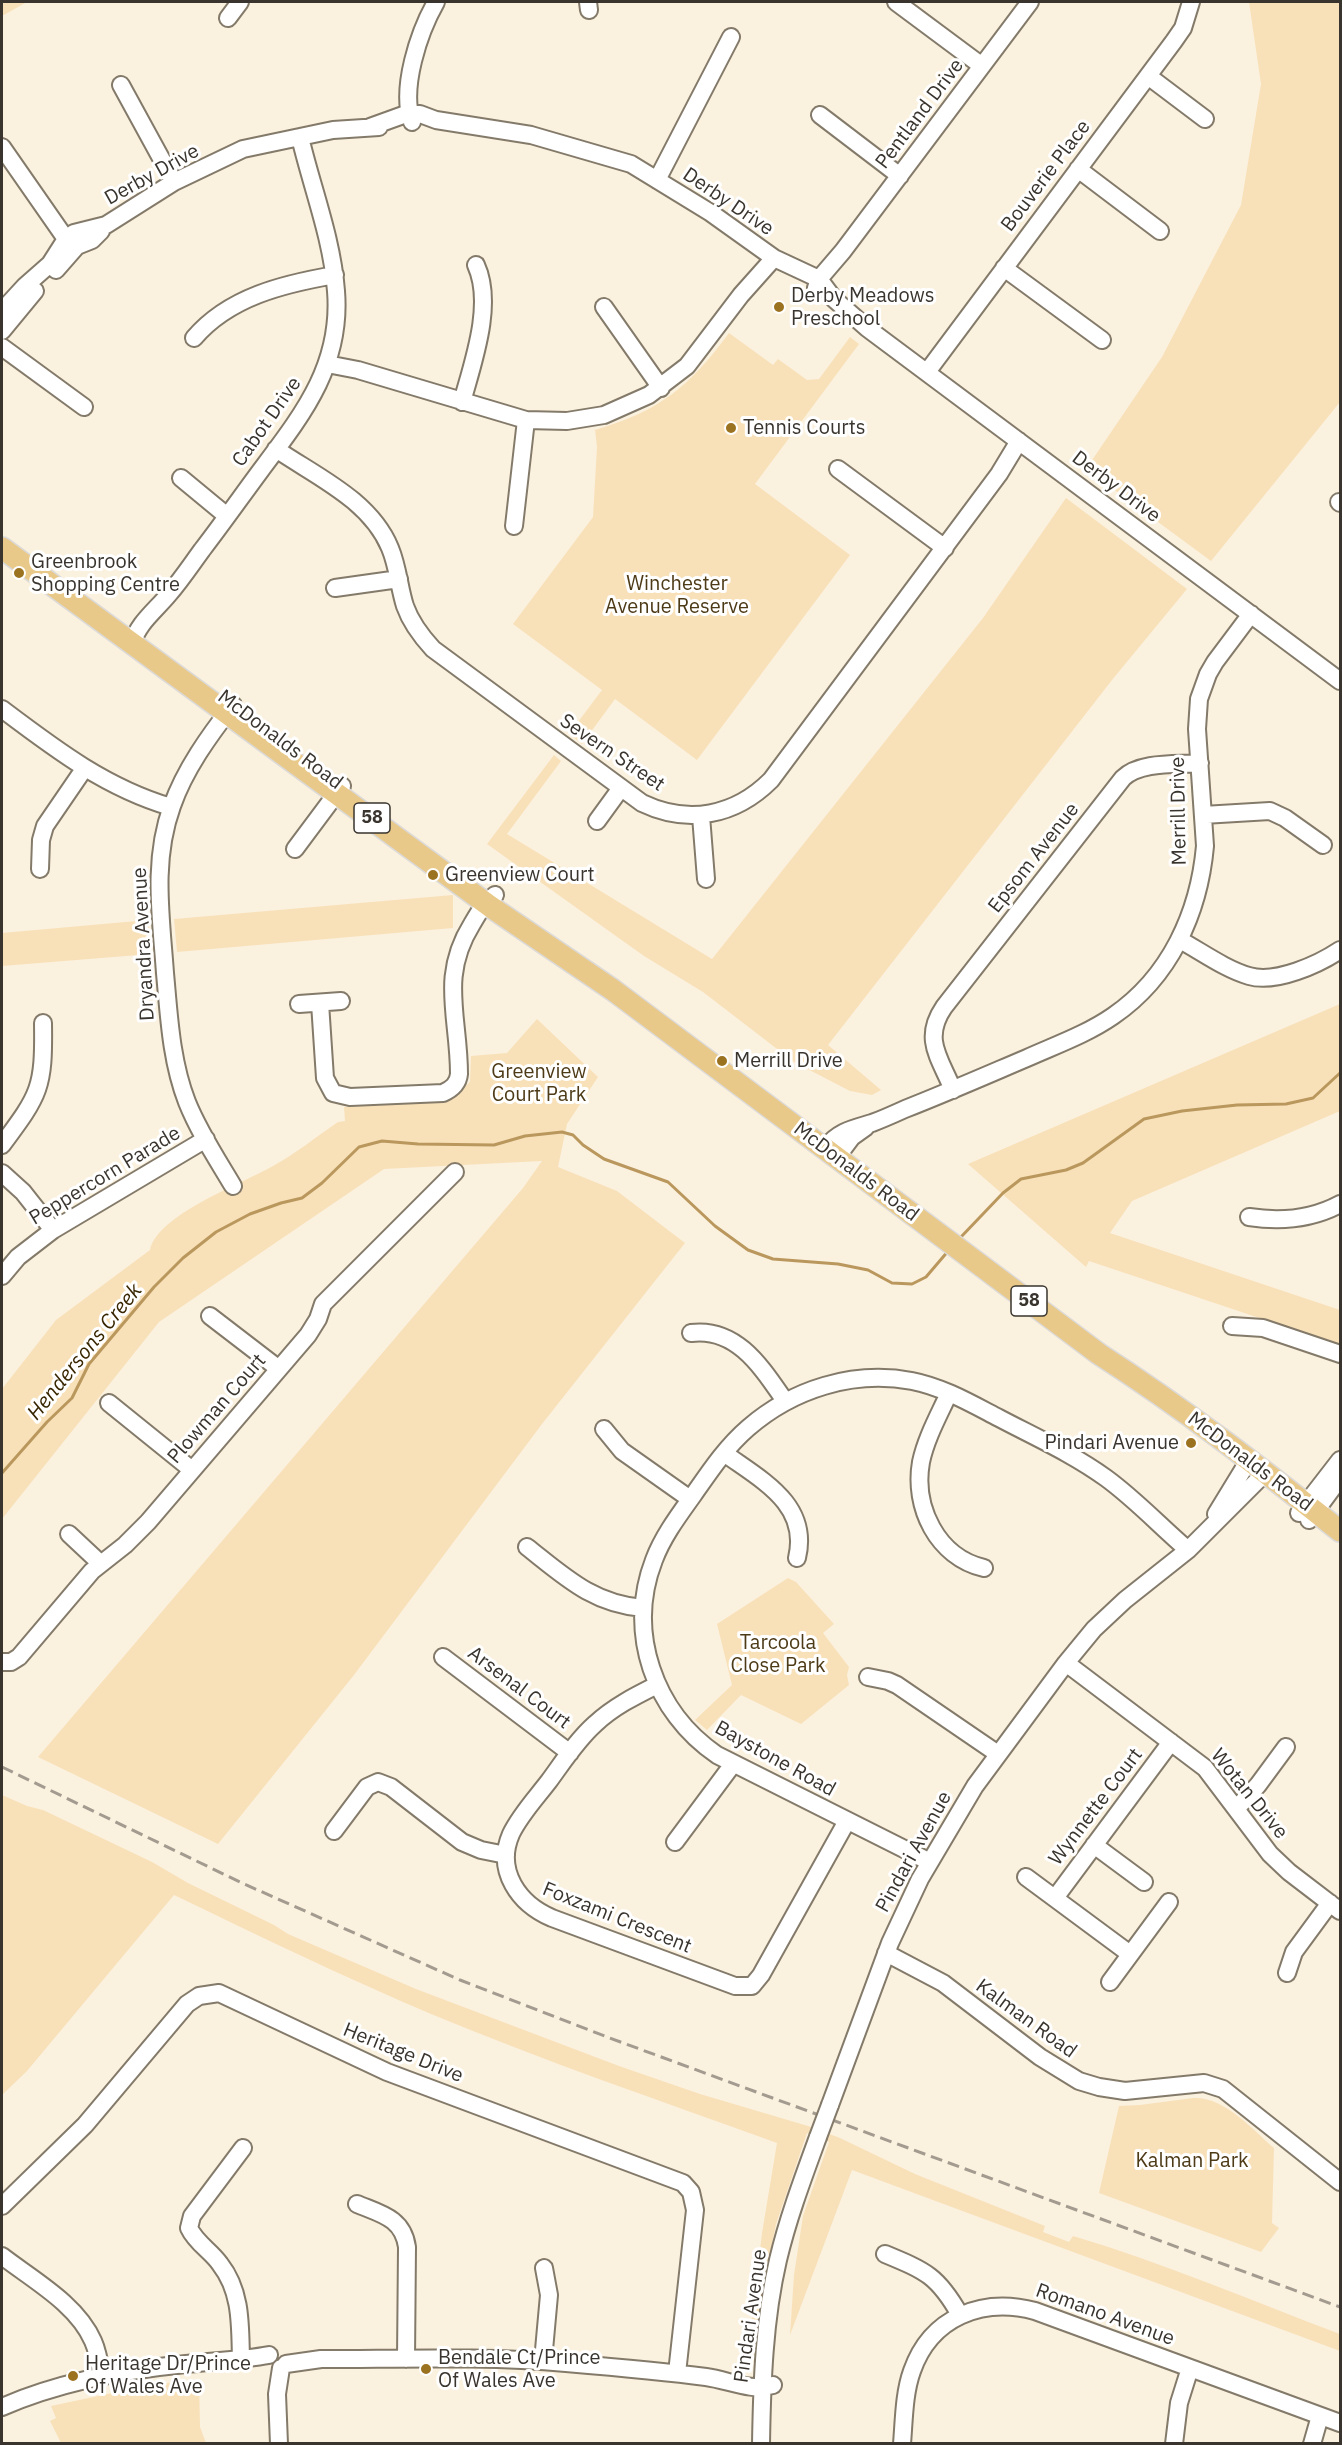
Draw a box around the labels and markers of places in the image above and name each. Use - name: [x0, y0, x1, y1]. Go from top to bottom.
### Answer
- place label: Derby Meadows Preschool: [791, 284, 935, 331]
- marker: Derby Meadows Preschool: [772, 300, 786, 314]
- place label: Tennis Courts: [743, 416, 865, 440]
- marker: Tennis Courts: [724, 421, 738, 435]
- place label: Greenbrook Shopping Centre: [31, 550, 180, 597]
- marker: Greenbrook Shopping Centre: [12, 566, 26, 580]
- place label: Greenview Court: [445, 863, 595, 887]
- marker: Greenview Court: [426, 868, 440, 882]
- place label: Merrill Drive: [734, 1049, 843, 1073]
- marker: Merrill Drive: [715, 1054, 729, 1068]
- place label: Pindari Avenue: [1044, 1431, 1179, 1455]
- marker: Pindari Avenue: [1184, 1436, 1198, 1450]
- place label: Bendale Ct/Prince Of Wales Ave: [438, 2346, 600, 2393]
- place label: Heritage Dr/Prince Of Wales Ave: [85, 2352, 251, 2399]
- marker: Bendale Ct/Prince Of Wales Ave: [419, 2362, 433, 2376]
- marker: Heritage Dr/Prince Of Wales Ave: [66, 2369, 80, 2383]

